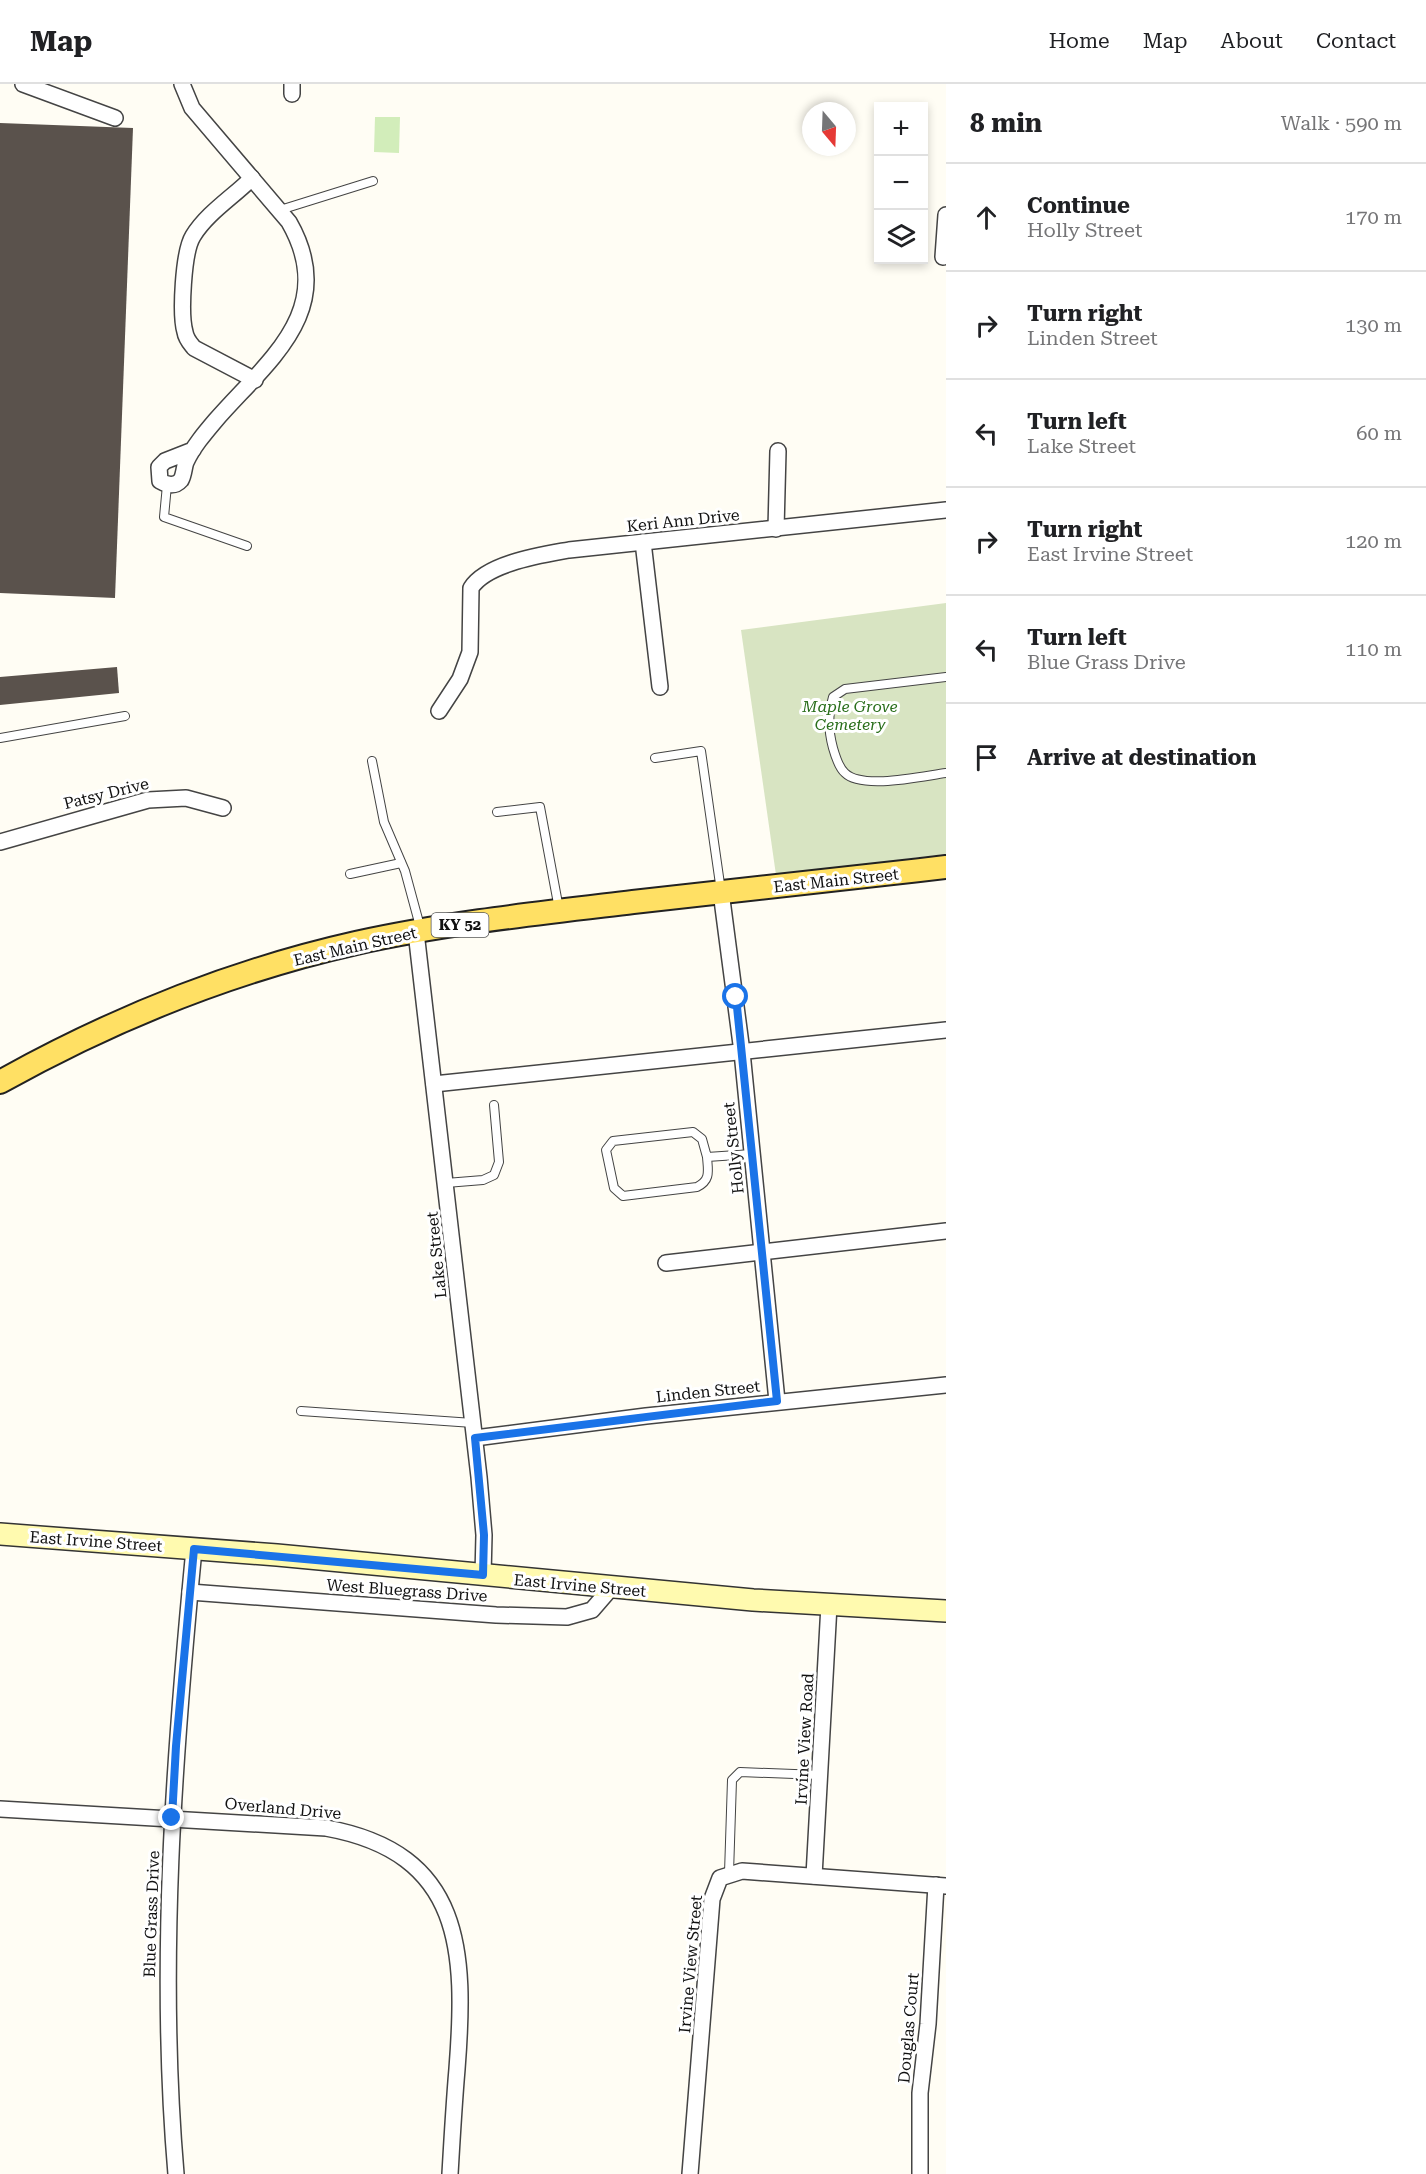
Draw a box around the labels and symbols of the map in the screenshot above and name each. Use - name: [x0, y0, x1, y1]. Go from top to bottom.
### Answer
- north arrow: [802, 102, 856, 156]
- street label: Keri Ann Drive: [626, 505, 741, 536]
- park label: Maple Grove Cemetery: [801, 697, 898, 734]
- street label: Patsy Drive: [62, 774, 151, 813]
- street label: East Main Street: [773, 864, 900, 897]
- road number: KY 52: [432, 913, 488, 937]
- street label: East Main Street: [292, 923, 419, 970]
- route start: [722, 983, 748, 1009]
- street label: Holly Street: [719, 1101, 748, 1195]
- street label: Lake Street: [422, 1211, 450, 1299]
- street label: Linden Street: [655, 1377, 761, 1406]
- street label: East Irvine Street: [29, 1527, 163, 1556]
- street label: East Irvine Street: [513, 1570, 647, 1601]
- street label: West Bluegrass Drive: [326, 1575, 488, 1606]
- street label: Irvine View Road: [792, 1673, 817, 1805]
- street label: Overland Drive: [224, 1794, 342, 1823]
- route end: [158, 1804, 184, 1830]
- street label: Blue Grass Drive: [140, 1850, 163, 1978]
- street label: Irvine View Street: [675, 1894, 706, 2034]
- street label: Douglas Court: [894, 1972, 923, 2084]

